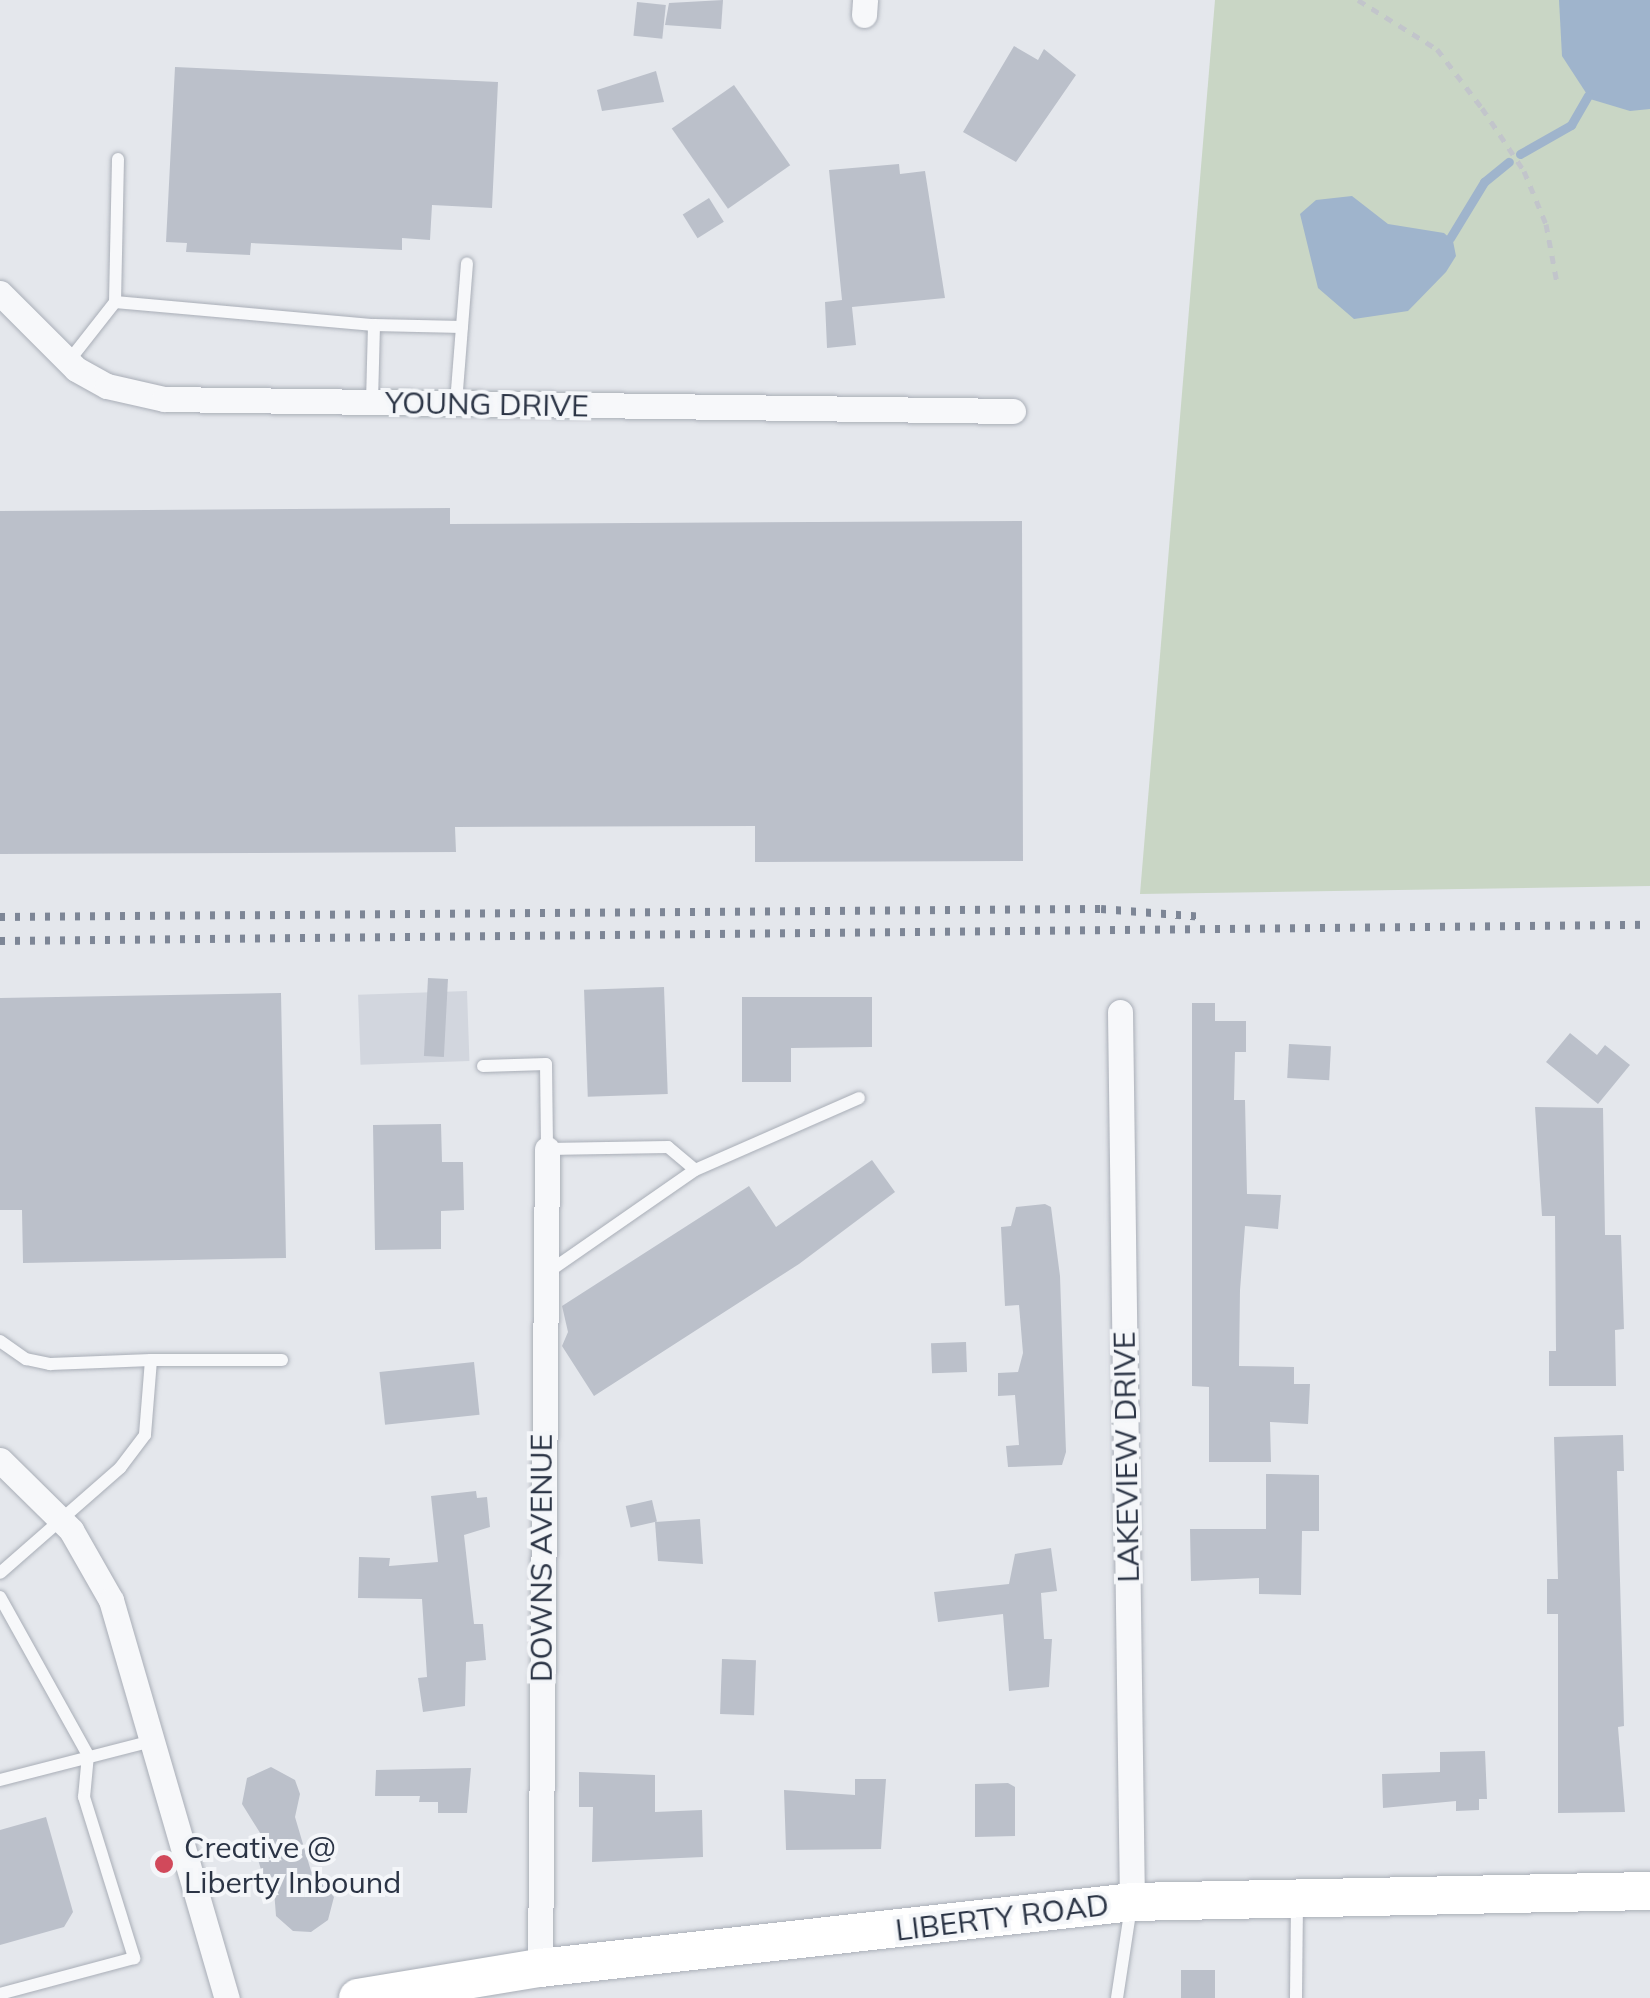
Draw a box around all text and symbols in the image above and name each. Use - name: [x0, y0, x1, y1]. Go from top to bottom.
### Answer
- street label: YOUNG DRIVE: [385, 384, 589, 424]
- street label: LAKEVIEW DRIVE: [1106, 1331, 1146, 1583]
- street label: DOWNS AVENUE: [523, 1434, 559, 1682]
- place label: Creative @ Liberty Inbound: [184, 1829, 401, 1900]
- marker: Creative @ Liberty Inbound: [153, 1853, 175, 1875]
- street label: LIBERTY ROAD: [893, 1886, 1111, 1948]

